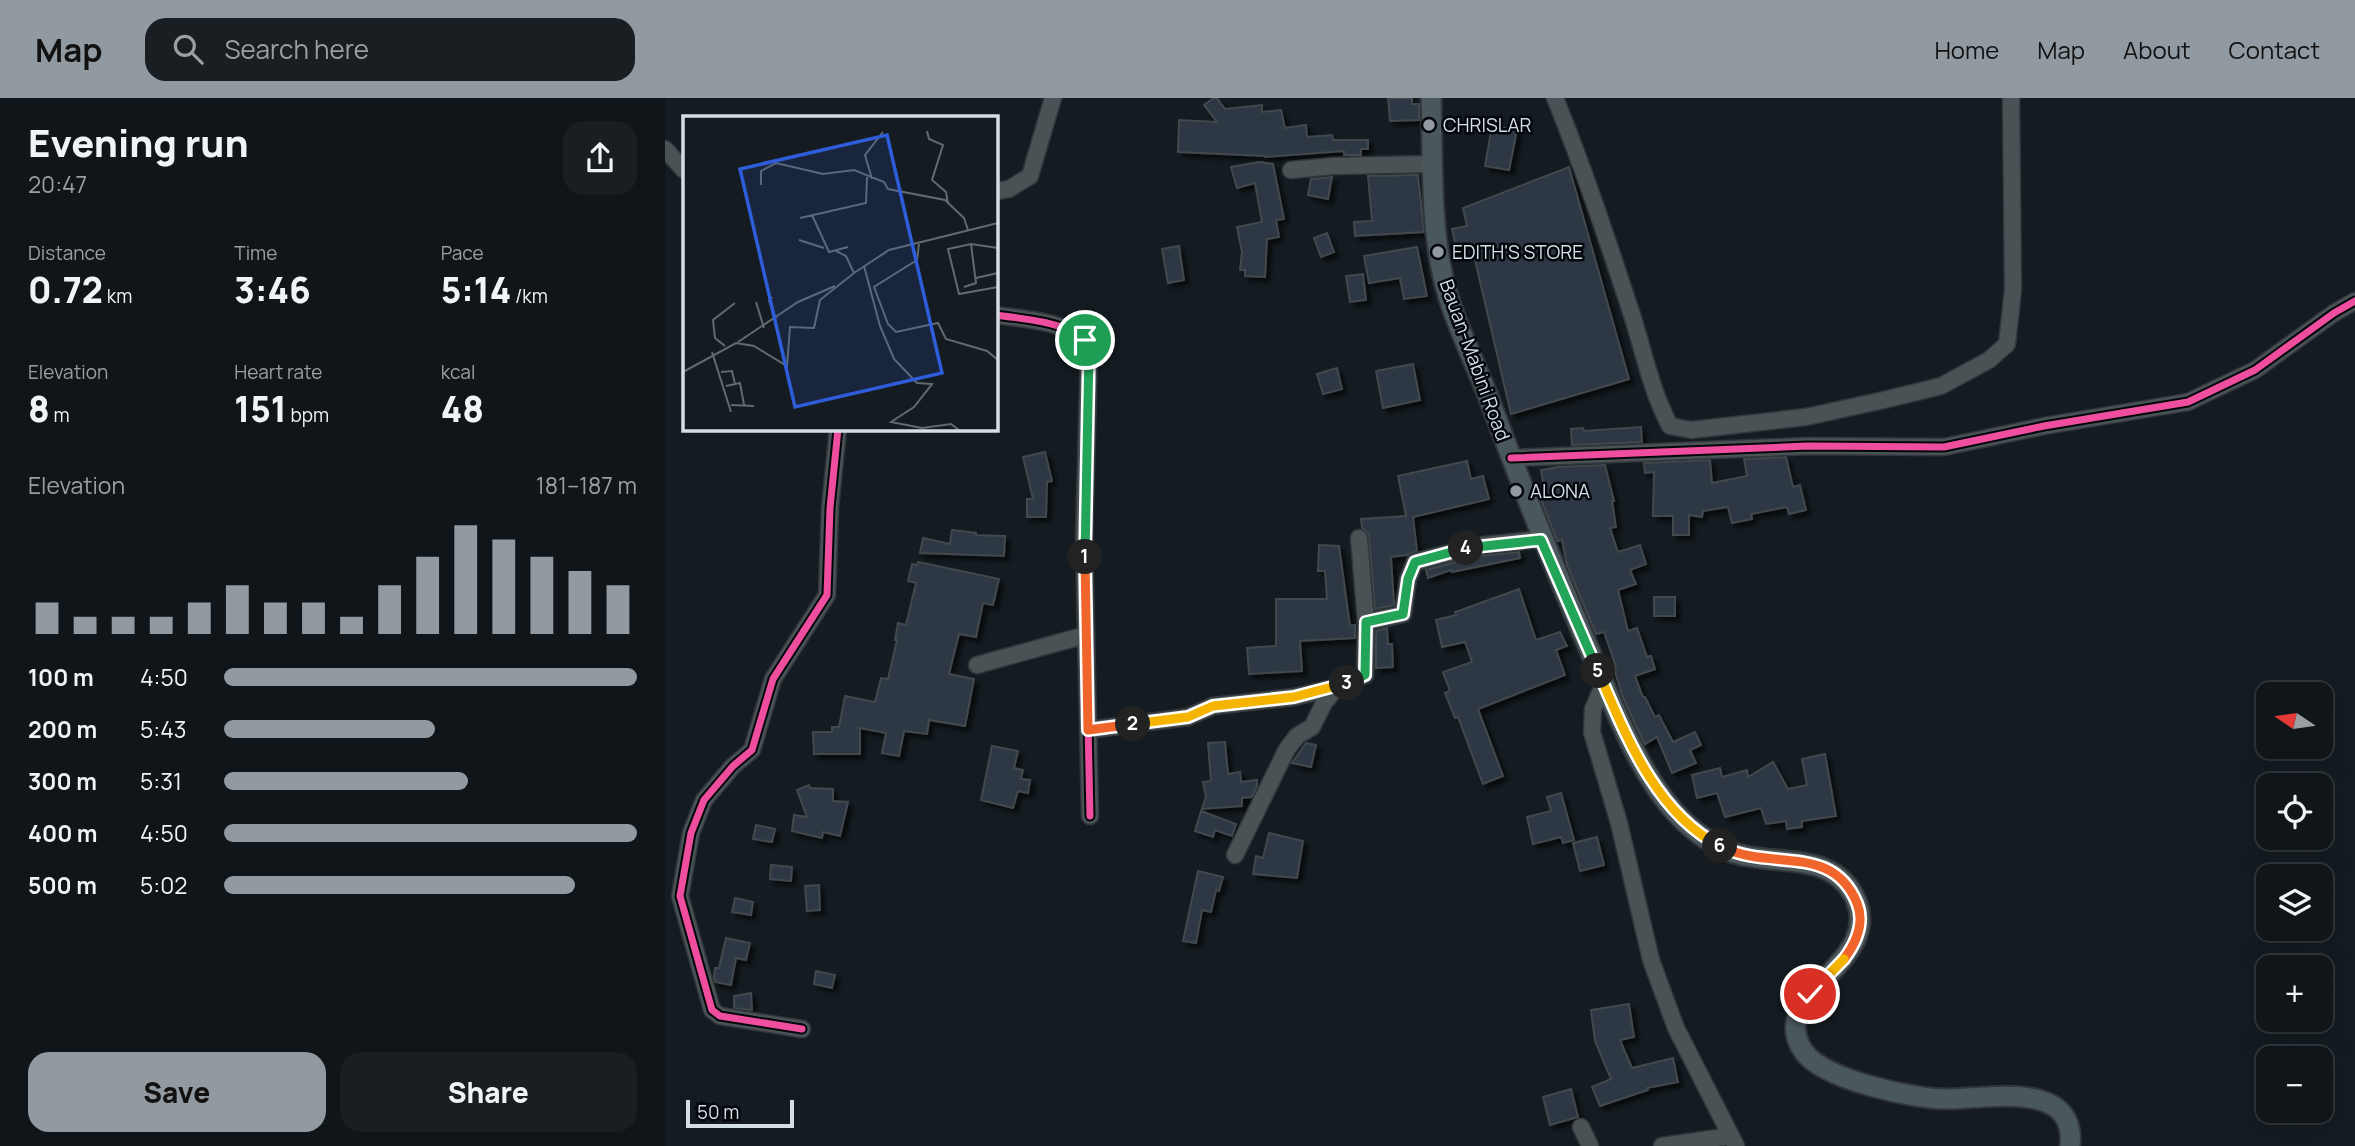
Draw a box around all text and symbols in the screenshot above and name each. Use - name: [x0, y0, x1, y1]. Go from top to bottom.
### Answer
- search box: [145, 18, 635, 81]
- text: Map: [35, 27, 103, 72]
- icon: search: [169, 30, 207, 68]
- text: Search here: [225, 31, 369, 67]
- text: Home: [1934, 33, 1999, 66]
- text: Map: [2037, 33, 2085, 66]
- text: About: [2123, 33, 2191, 66]
- text: Contact: [2229, 33, 2320, 66]
- place label: CHRISLAR: [1443, 112, 1531, 138]
- text: Evening run: [28, 116, 249, 168]
- inset map: [683, 116, 997, 430]
- marker: CHRISLAR: [1421, 117, 1437, 133]
- button: share: [563, 121, 637, 195]
- text: 20:47: [28, 168, 87, 200]
- place label: EDITH'S STORE: [1452, 239, 1583, 265]
- text: Distance: [28, 240, 106, 266]
- text: Time: [234, 240, 277, 266]
- text: Pace: [441, 240, 484, 266]
- marker: EDITH'S STORE: [1430, 244, 1446, 260]
- text: 0.72: [28, 266, 103, 314]
- text: 3:46: [234, 266, 311, 314]
- text: 5:14: [441, 266, 511, 314]
- street label: Bauan-Mabini Road: [1434, 276, 1516, 444]
- text: km: [103, 283, 132, 309]
- text: /km: [511, 283, 548, 309]
- pin: [1055, 310, 1115, 370]
- icon: arrive: [1066, 321, 1104, 359]
- text: Elevation: [28, 359, 108, 385]
- text: Heart rate: [234, 359, 322, 385]
- text: kcal: [441, 359, 475, 385]
- text: 8: [28, 385, 50, 433]
- text: 151: [234, 385, 287, 433]
- text: 48: [441, 385, 484, 433]
- text: m: [50, 402, 70, 428]
- text: bpm: [287, 402, 329, 428]
- text: Elevation: [28, 469, 125, 501]
- text: 181–187 m: [536, 469, 637, 501]
- place label: ALONA: [1530, 478, 1590, 504]
- marker: ALONA: [1508, 483, 1524, 499]
- pin: 4: [1449, 531, 1483, 566]
- text: 4: [1460, 534, 1471, 560]
- pin: 1: [1067, 540, 1103, 574]
- text: 1: [1080, 543, 1089, 569]
- pin: 5: [1581, 654, 1615, 688]
- text: 5: [1592, 657, 1603, 683]
- text: 100 m: [28, 661, 94, 693]
- text: 4:50: [140, 661, 188, 693]
- pin: 3: [1329, 666, 1365, 700]
- text: 3: [1341, 669, 1352, 695]
- north arrow: [2256, 682, 2333, 760]
- map controls: [2256, 682, 2333, 1123]
- pin: 2: [1115, 706, 1151, 742]
- text: 2: [1127, 710, 1138, 736]
- text: 200 m: [28, 713, 97, 745]
- text: 5:43: [140, 713, 186, 745]
- text: 300 m: [28, 765, 97, 797]
- text: 5:31: [140, 765, 182, 797]
- button: locate: [2256, 773, 2333, 850]
- text: 400 m: [28, 817, 98, 849]
- text: 4:50: [140, 817, 188, 849]
- pin: 6: [1703, 828, 1737, 864]
- text: 6: [1714, 832, 1725, 858]
- button: layers: [2256, 864, 2333, 941]
- text: 500 m: [28, 869, 97, 901]
- text: 5:02: [140, 869, 187, 901]
- button: +: [2256, 955, 2333, 1032]
- pin: [1780, 964, 1840, 1024]
- icon: check: [1791, 975, 1829, 1013]
- button: −: [2256, 1046, 2333, 1123]
- button: Save: [28, 1052, 326, 1132]
- button: Share: [340, 1052, 637, 1132]
- scale bar: [686, 1097, 795, 1129]
- text: 50 m: [697, 1099, 739, 1125]

